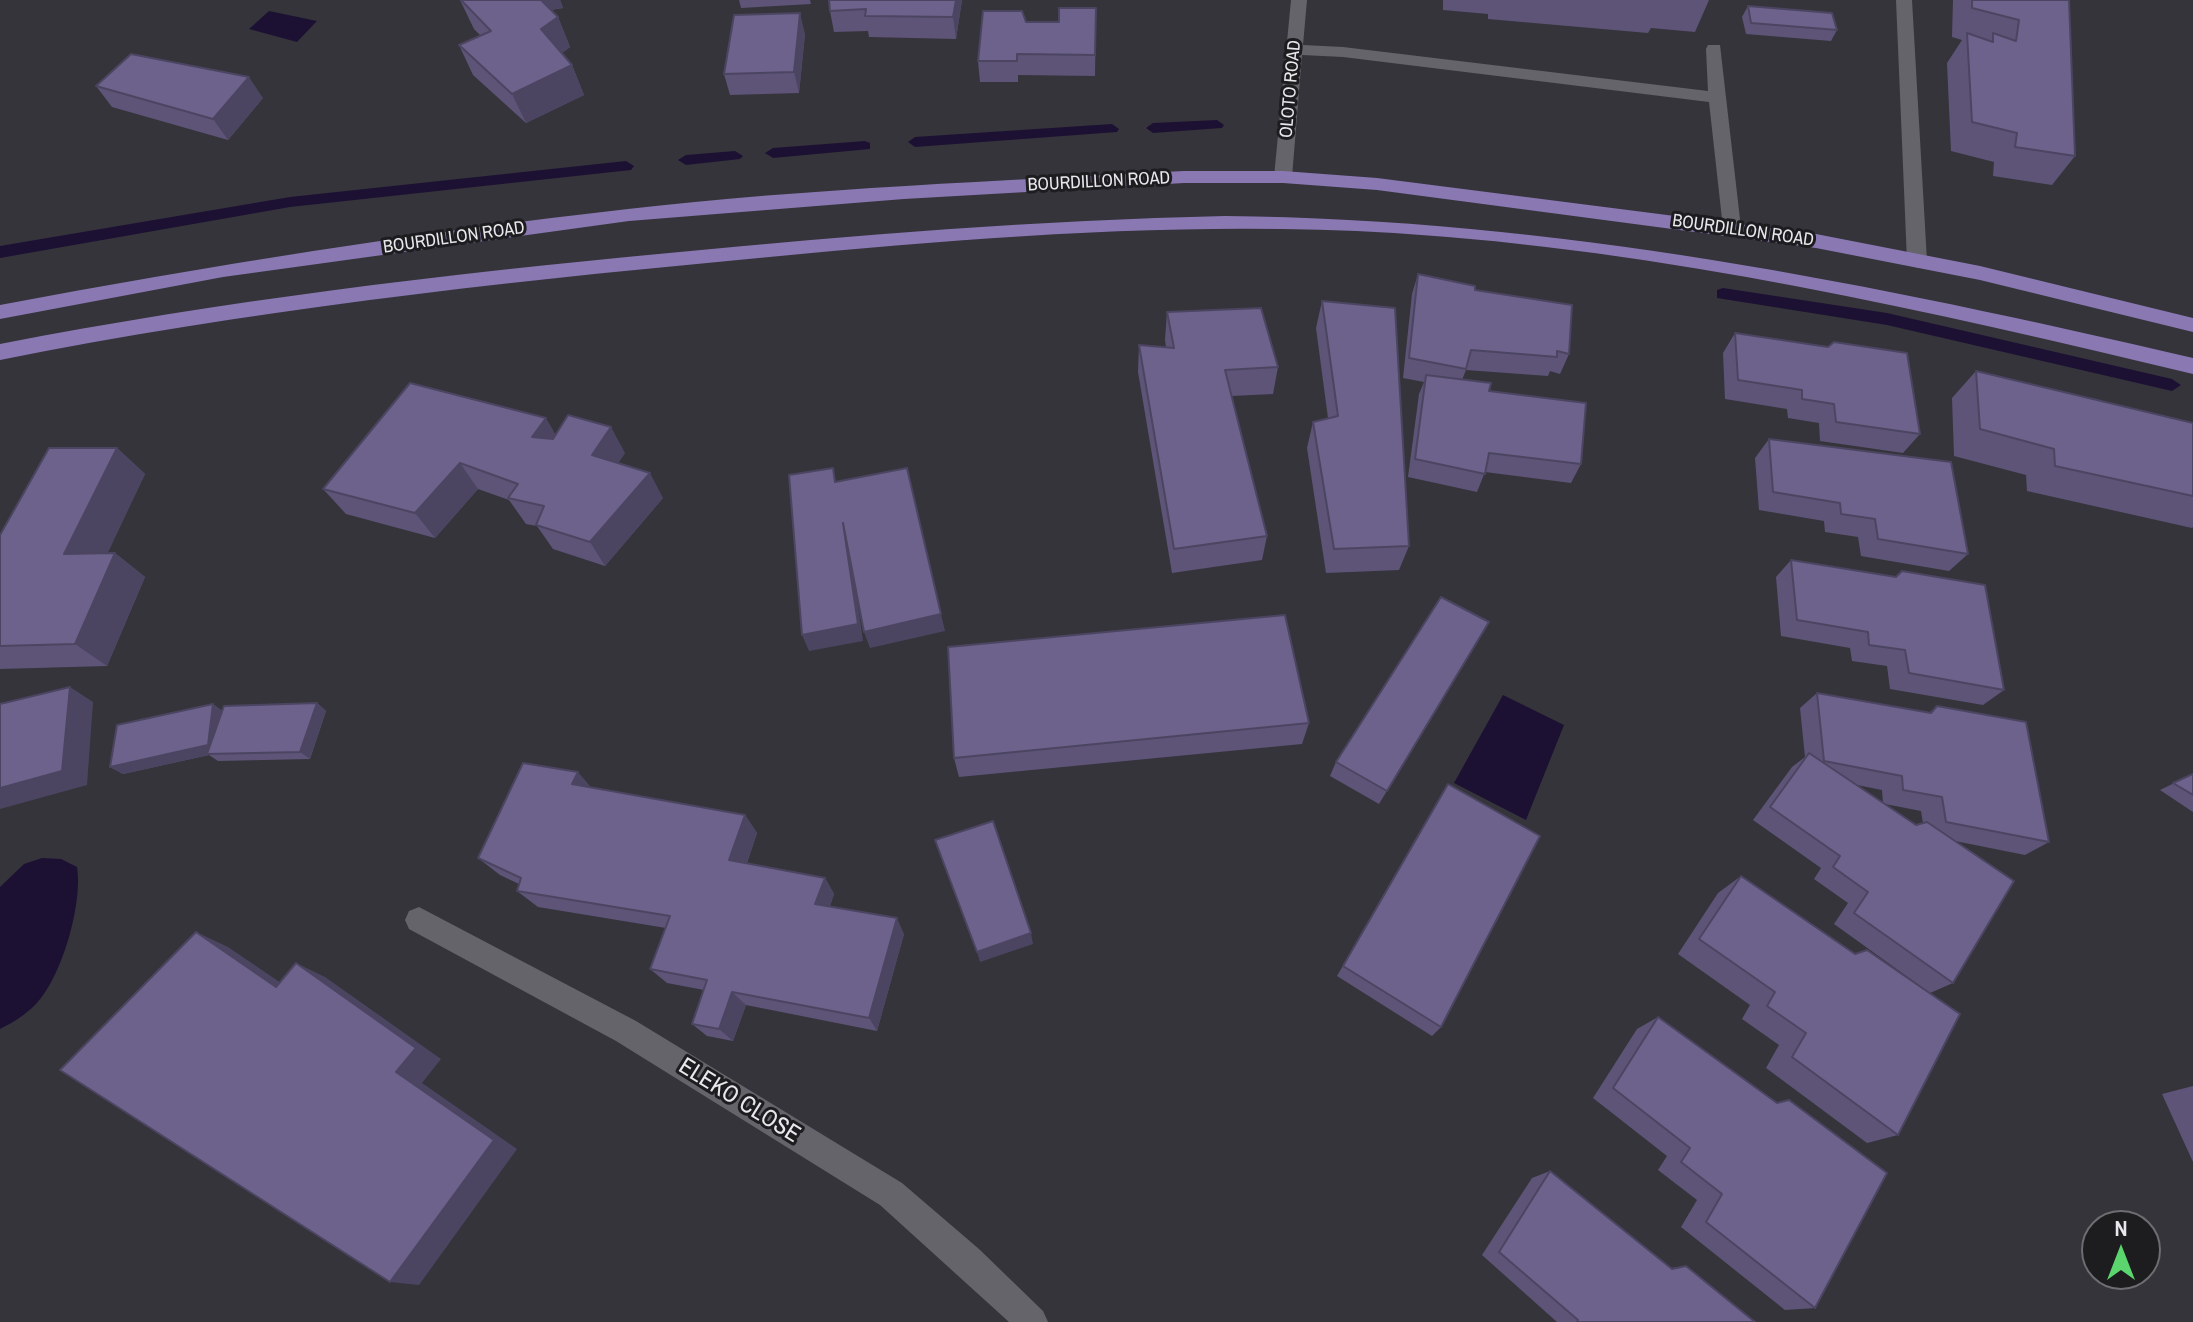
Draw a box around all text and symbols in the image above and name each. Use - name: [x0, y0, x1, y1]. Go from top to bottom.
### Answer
- street label: OLOTO ROAD: [1276, 39, 1306, 139]
- street label: BOURDILLON ROAD: [1027, 167, 1171, 197]
- street label: BOURDILLON ROAD: [1671, 210, 1815, 252]
- street label: BOURDILLON ROAD: [382, 217, 526, 259]
- street label: ELEKO CLOSE: [673, 1052, 805, 1150]
- north arrow: [2081, 1210, 2161, 1290]
- text: N: [2114, 1213, 2128, 1243]

